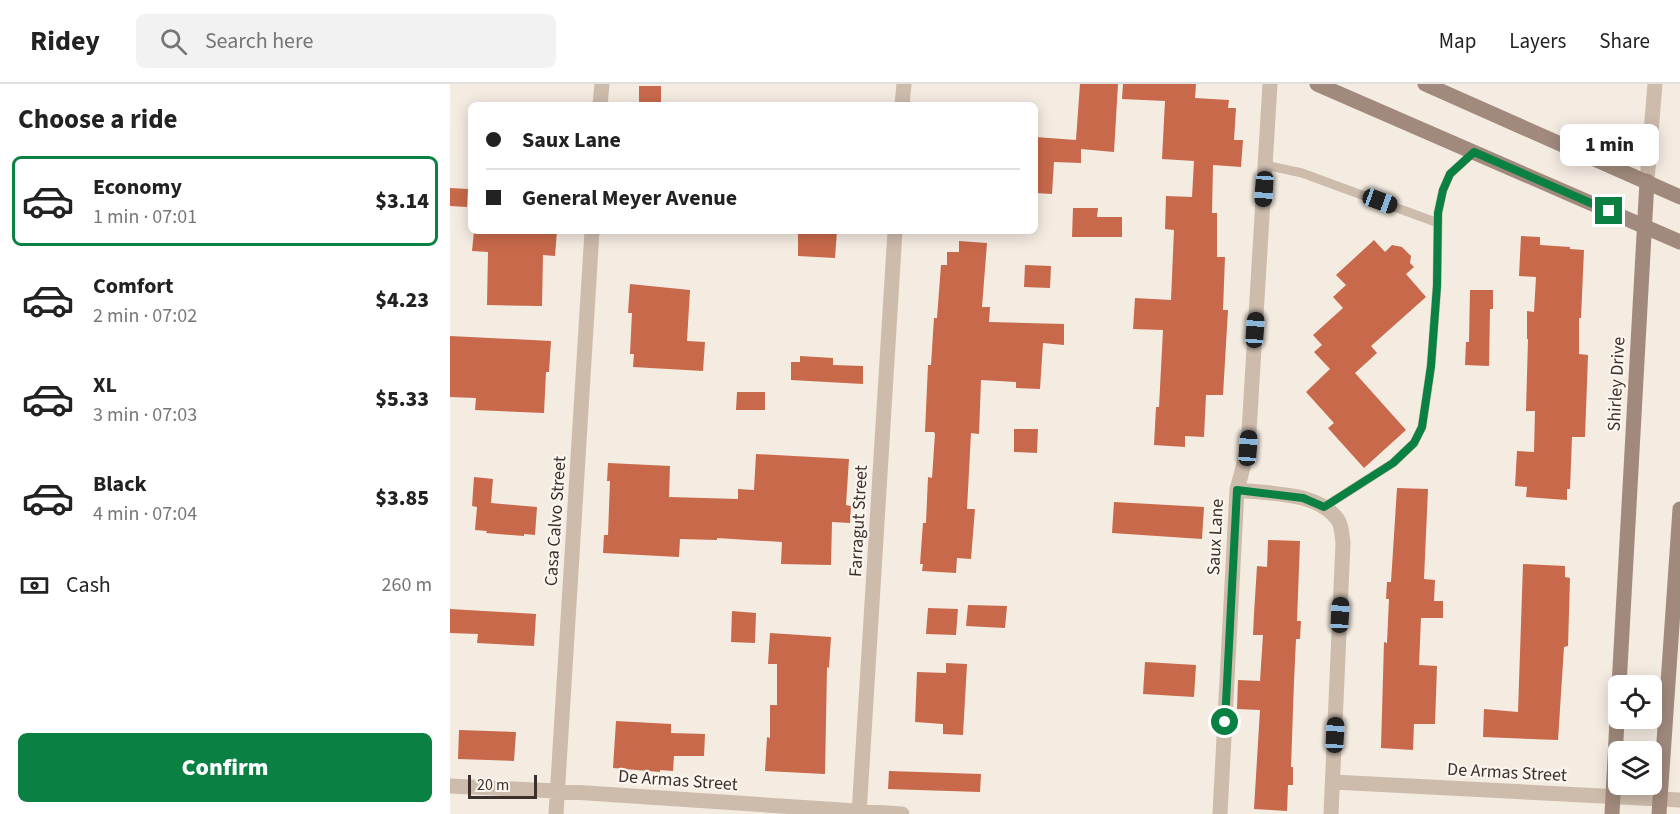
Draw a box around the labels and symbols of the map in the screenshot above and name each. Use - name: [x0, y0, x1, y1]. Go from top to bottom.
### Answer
- callout: 1 min: [1560, 124, 1658, 166]
- car: [1254, 170, 1274, 208]
- car: [1360, 186, 1400, 216]
- route end: [1595, 197, 1622, 224]
- car: [1245, 311, 1265, 349]
- street label: Shirley Drive: [1602, 336, 1631, 432]
- car: [1238, 429, 1258, 467]
- street label: Casa Calvo Street: [538, 455, 573, 587]
- street label: Farragut Street: [843, 464, 874, 578]
- street label: Saux Lane: [1201, 498, 1230, 576]
- car: [1330, 597, 1350, 633]
- route start: [1211, 708, 1238, 735]
- car: [1325, 717, 1345, 753]
- street label: De Armas Street: [1446, 757, 1567, 788]
- street label: De Armas Street: [617, 764, 739, 797]
- scale bar: [468, 772, 537, 800]

